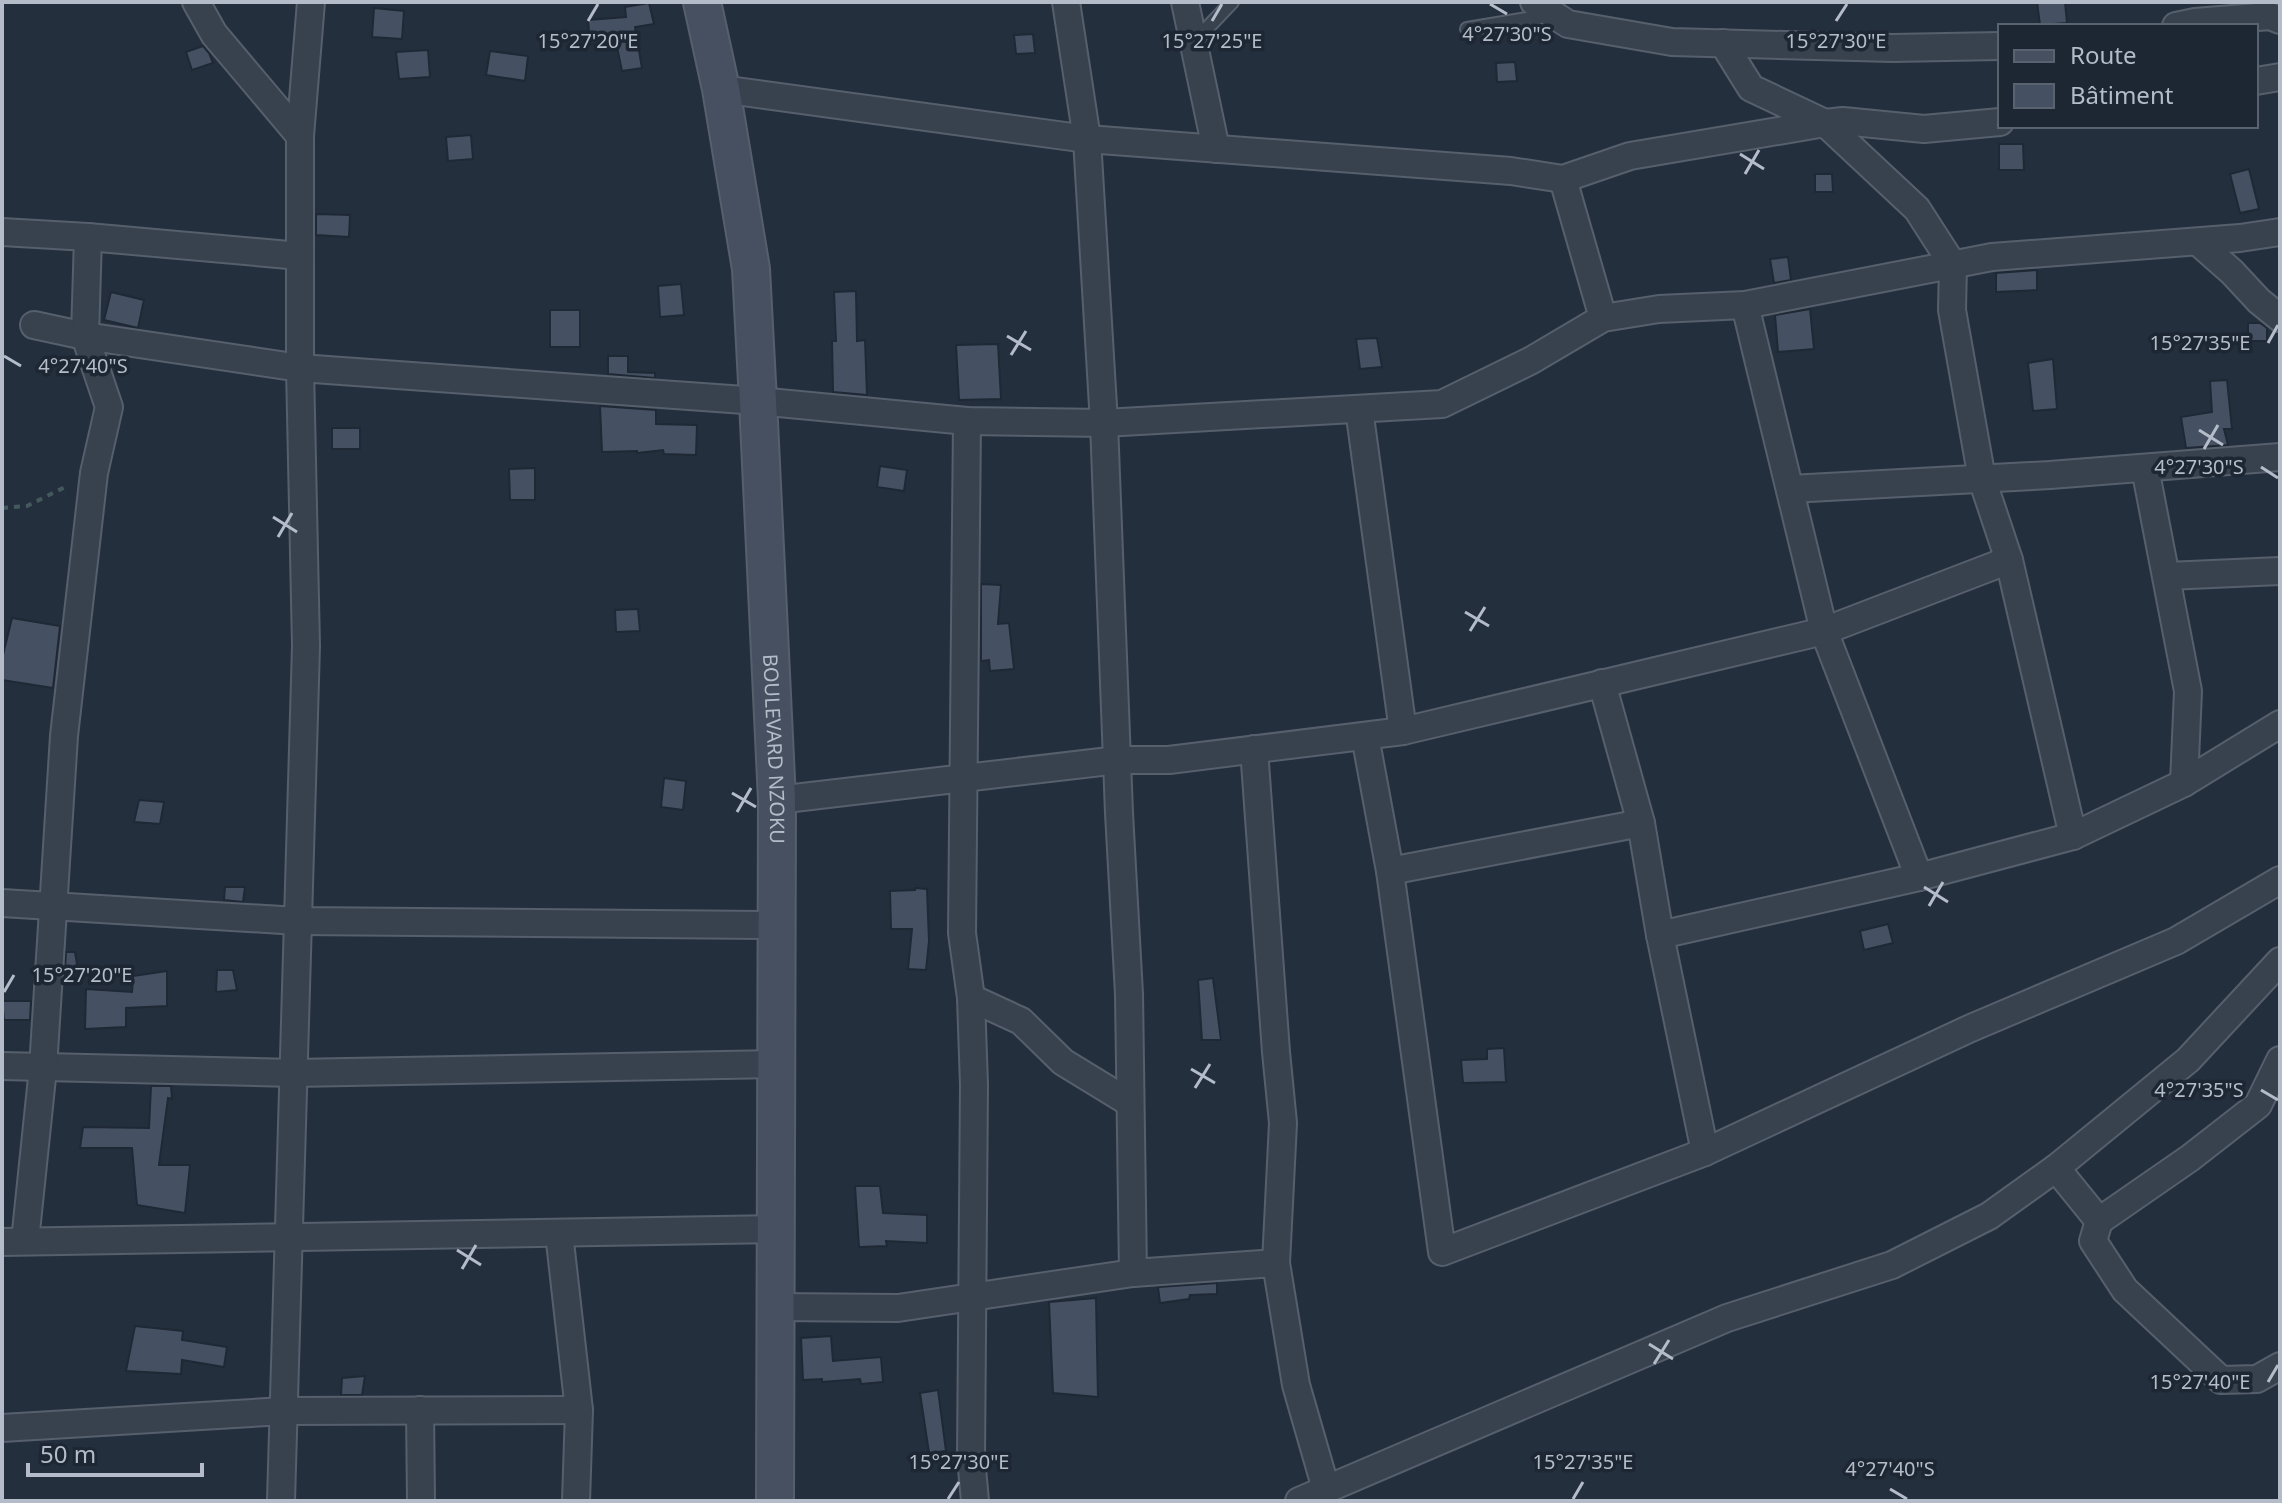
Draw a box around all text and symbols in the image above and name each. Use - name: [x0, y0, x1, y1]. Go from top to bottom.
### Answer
- text: 4°27'30"S: [1462, 20, 1552, 47]
- legend: [1998, 24, 2258, 128]
- text: 15°27'20"E: [538, 27, 638, 54]
- text: 15°27'25"E: [1162, 27, 1262, 54]
- text: 15°27'30"E: [1786, 27, 1886, 54]
- text: Route: [2070, 38, 2136, 71]
- text: Bâtiment: [2070, 78, 2174, 111]
- text: 15°27'35"E: [2150, 329, 2250, 356]
- text: 4°27'40"S: [38, 352, 128, 379]
- text: 4°27'30"S: [2154, 453, 2244, 480]
- street label: BOULEVARD NZOKU: [757, 653, 791, 844]
- text: 15°27'20"E: [32, 961, 132, 988]
- text: 4°27'35"S: [2154, 1076, 2244, 1103]
- text: 15°27'40"E: [2150, 1368, 2250, 1395]
- scale bar: [28, 1427, 202, 1477]
- text: 50 m: [40, 1437, 96, 1470]
- text: 15°27'30"E: [909, 1448, 1009, 1475]
- text: 15°27'35"E: [1533, 1448, 1633, 1475]
- text: 4°27'40"S: [1845, 1455, 1935, 1482]

